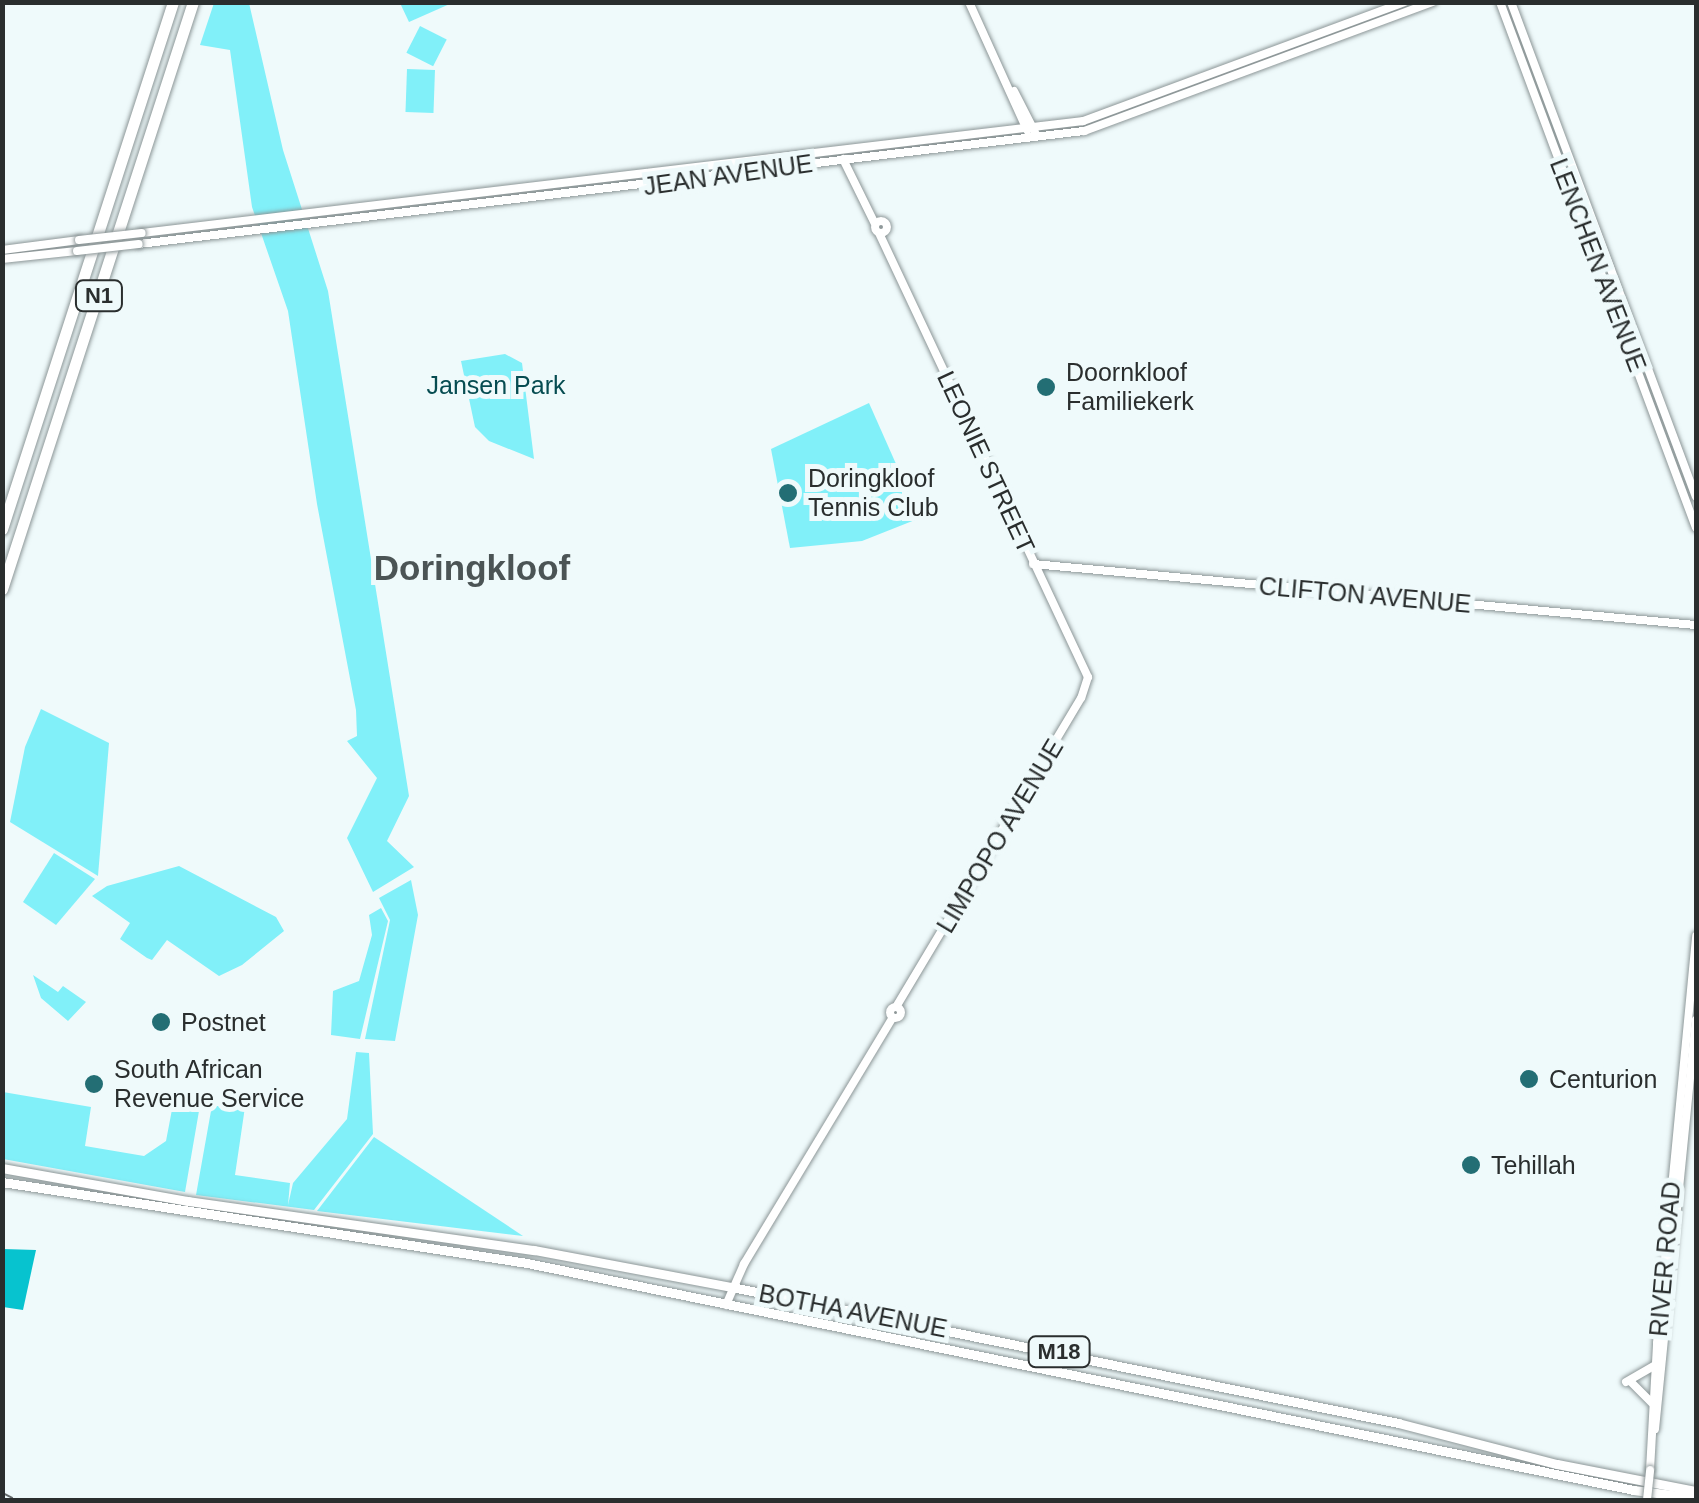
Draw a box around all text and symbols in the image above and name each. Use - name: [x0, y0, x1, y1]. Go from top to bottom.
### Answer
- street label: JEAN AVENUE: [641, 148, 815, 202]
- street label: LENCHEN AVENUE: [1543, 153, 1653, 377]
- road number: N1: [74, 279, 124, 313]
- place label: Doornkloof Familiekerk: [1066, 358, 1194, 417]
- street label: LEONIE STREET: [931, 366, 1041, 558]
- park label: Jansen Park: [427, 370, 565, 400]
- marker: Doornkloof Familiekerk: [1035, 376, 1057, 398]
- place label: Doringkloof Tennis Club: [808, 464, 939, 523]
- marker: Doringkloof Tennis Club: [777, 482, 799, 504]
- district label: Doringkloof: [374, 547, 570, 589]
- street label: CLIFTON AVENUE: [1257, 571, 1473, 619]
- street label: LIMPOPO AVENUE: [930, 733, 1070, 939]
- place label: Postnet: [181, 1007, 266, 1037]
- marker: Postnet: [150, 1011, 172, 1033]
- place label: South African Revenue Service: [114, 1055, 304, 1114]
- place label: Centurion: [1549, 1064, 1657, 1094]
- marker: Centurion: [1518, 1068, 1540, 1090]
- marker: South African Revenue Service: [83, 1073, 105, 1095]
- place label: Tehillah: [1491, 1150, 1576, 1180]
- marker: Tehillah: [1460, 1154, 1482, 1176]
- street label: RIVER ROAD: [1643, 1180, 1687, 1338]
- street label: BOTHA AVENUE: [755, 1278, 951, 1344]
- road number: M18: [1026, 1335, 1092, 1369]

